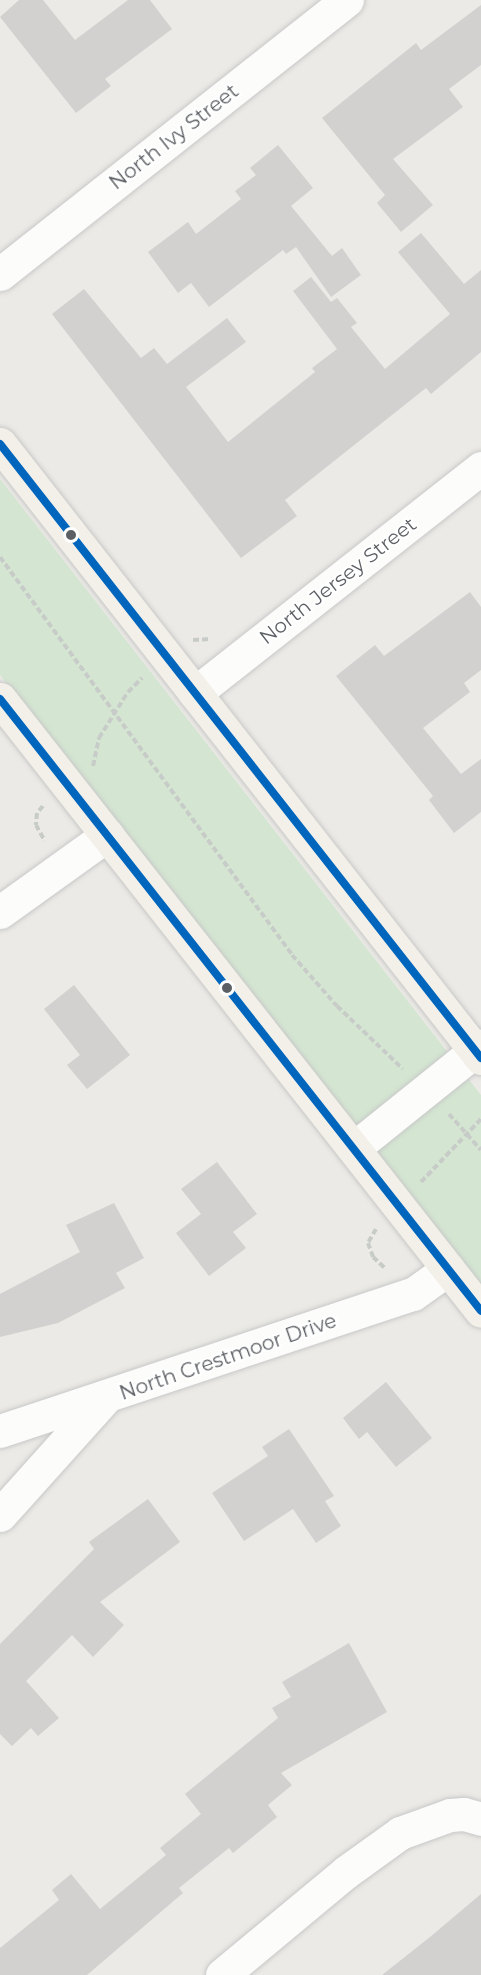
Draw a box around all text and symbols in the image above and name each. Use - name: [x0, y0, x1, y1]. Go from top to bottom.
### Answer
- street label: North Ivy Street: [105, 79, 243, 195]
- street label: North Jersey Street: [255, 512, 421, 650]
- unlabelled marker: [65, 529, 77, 541]
- unlabelled marker: [221, 982, 233, 994]
- street label: North Crestmoor Drive: [116, 1309, 340, 1405]

